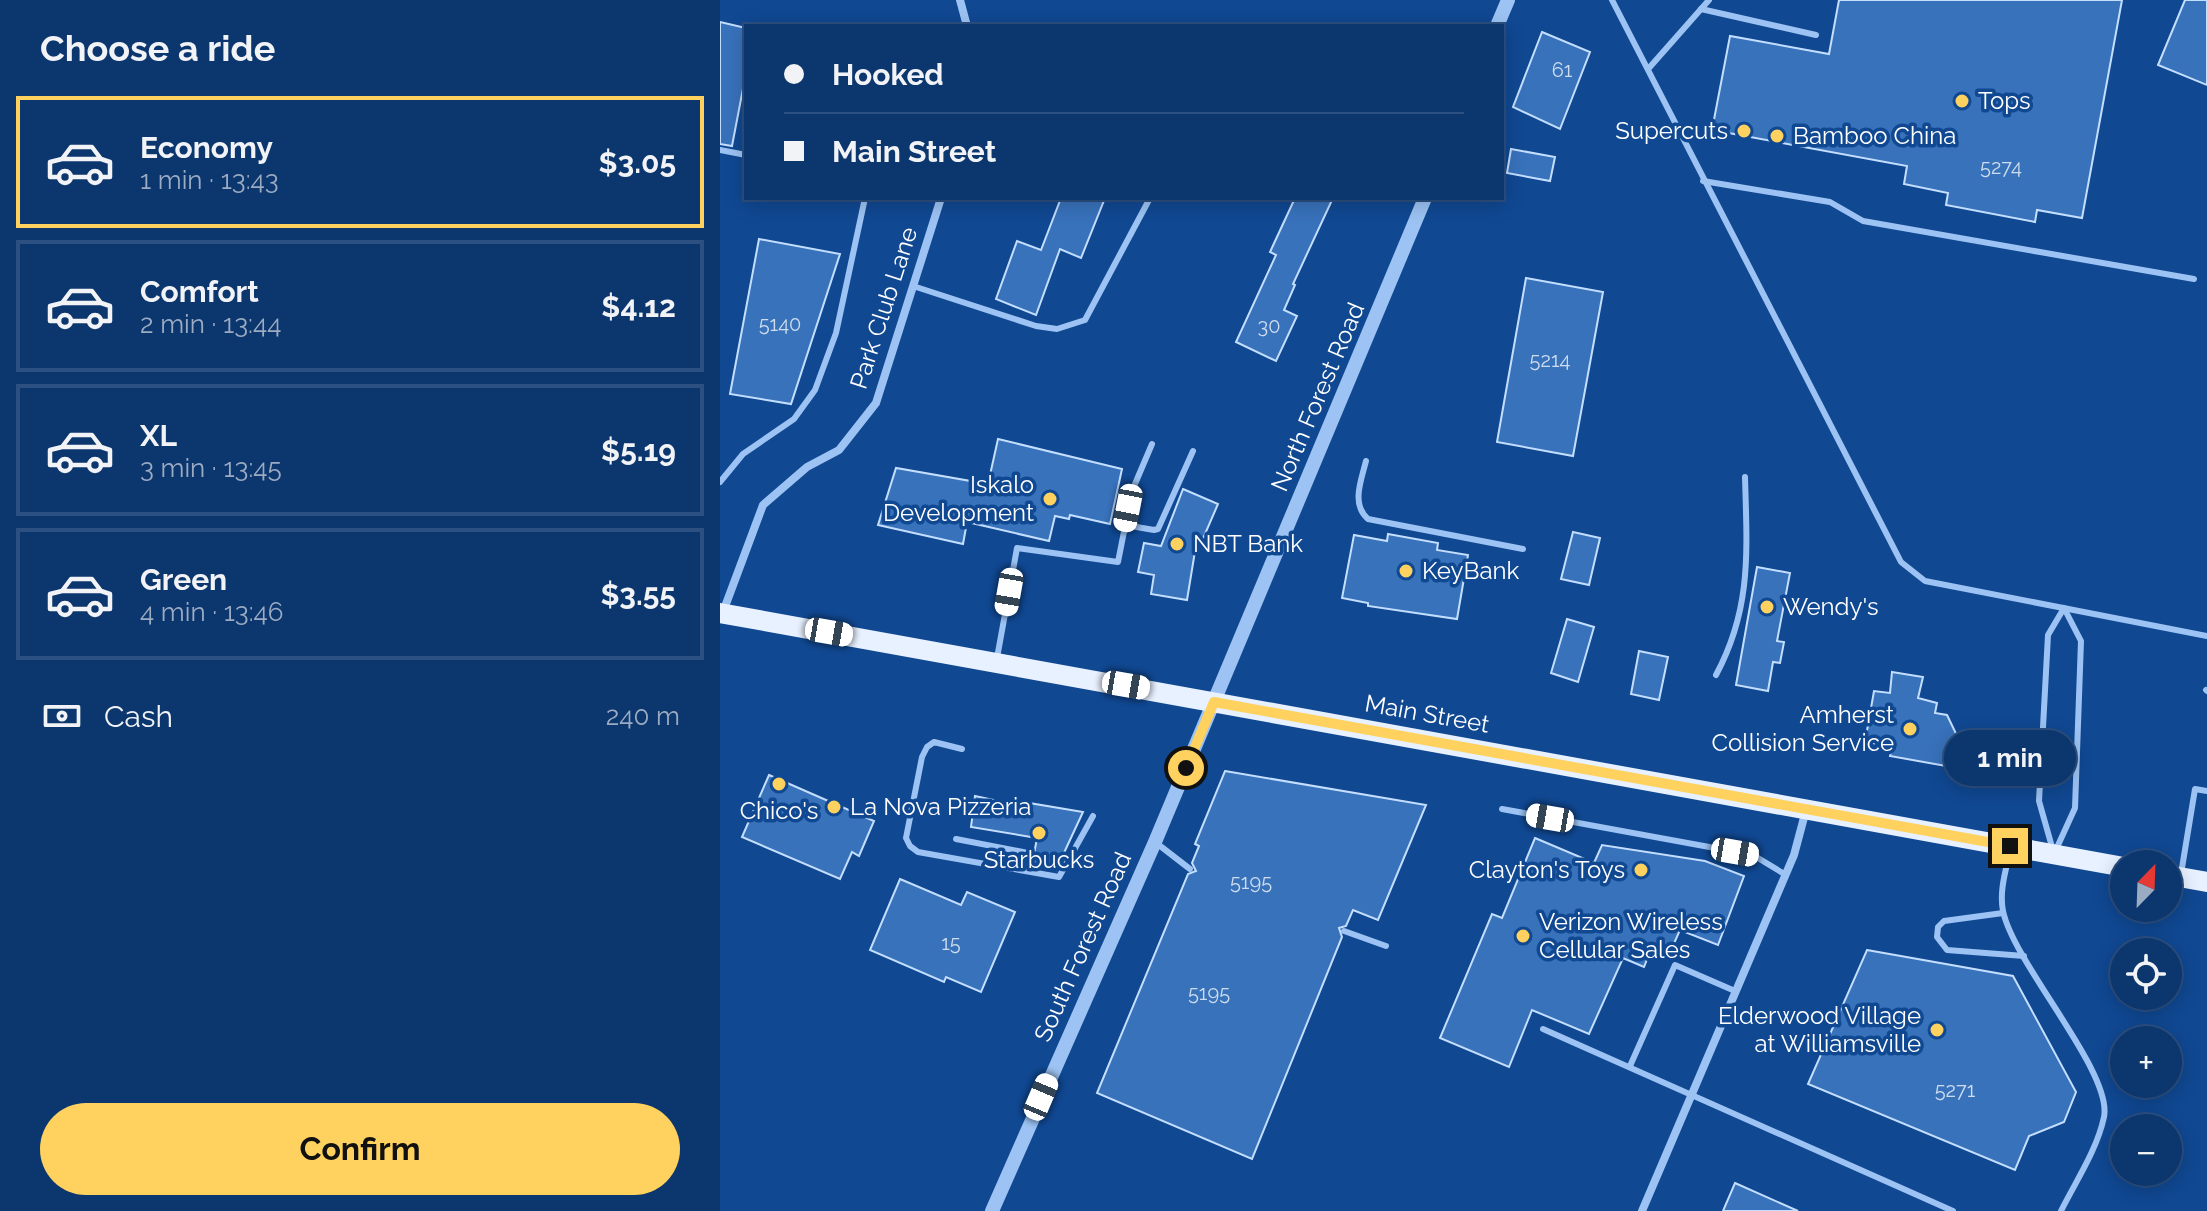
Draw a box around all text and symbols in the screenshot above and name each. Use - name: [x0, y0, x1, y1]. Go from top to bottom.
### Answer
- text: Choose a ride: [40, 27, 275, 69]
- text: Hooked: [832, 57, 944, 92]
- house number: 61: [1552, 58, 1573, 82]
- place label: Tops: [1978, 86, 2031, 115]
- marker: Tops: [1953, 92, 1971, 110]
- place label: Supercuts: [1615, 116, 1728, 145]
- place label: Bamboo China: [1793, 121, 1956, 150]
- marker: Supercuts: [1735, 122, 1753, 140]
- icon: car: [44, 126, 116, 198]
- marker: Bamboo China: [1768, 127, 1786, 145]
- text: Economy: [140, 130, 273, 165]
- text: Main Street: [832, 134, 996, 169]
- text: $3.05: [599, 145, 676, 180]
- house number: 5274: [1980, 155, 2022, 179]
- text: 1 min · 13:43: [140, 165, 279, 195]
- street label: Park Club Lane: [844, 223, 923, 392]
- icon: car: [44, 270, 116, 342]
- text: Comfort: [140, 274, 259, 309]
- text: $4.12: [601, 289, 676, 324]
- street label: North Forest Road: [1265, 298, 1370, 496]
- text: 2 min · 13:44: [140, 309, 281, 339]
- house number: 5140: [759, 312, 801, 336]
- house number: 30: [1258, 314, 1280, 338]
- house number: 5214: [1530, 348, 1570, 372]
- icon: car: [44, 414, 116, 486]
- text: XL: [140, 418, 177, 453]
- text: $5.19: [601, 433, 676, 468]
- text: 3 min · 13:45: [140, 453, 282, 483]
- place label: Iskalo Development: [883, 470, 1034, 527]
- car: [1112, 482, 1144, 534]
- marker: Iskalo Development: [1041, 490, 1059, 508]
- place label: NBT Bank: [1193, 529, 1303, 558]
- marker: NBT Bank: [1168, 535, 1186, 553]
- place label: KeyBank: [1422, 556, 1519, 585]
- icon: car: [44, 558, 116, 630]
- text: Green: [140, 562, 227, 597]
- marker: KeyBank: [1397, 562, 1415, 580]
- car: [993, 566, 1025, 618]
- text: $3.55: [600, 577, 676, 612]
- place label: Wendy's: [1783, 592, 1879, 621]
- text: 4 min · 13:46: [140, 597, 284, 627]
- marker: Wendy's: [1758, 598, 1776, 616]
- car: [803, 616, 855, 648]
- car: [1100, 669, 1152, 701]
- street label: Main Street: [1363, 688, 1492, 739]
- icon: cash: [40, 694, 84, 738]
- text: Cash: [104, 699, 173, 734]
- place label: Amherst Collision Service: [1712, 700, 1894, 757]
- text: 240 m: [606, 701, 680, 731]
- marker: Amherst Collision Service: [1901, 720, 1919, 738]
- callout: 1 min: [1944, 730, 2076, 786]
- text: 1 min: [1977, 743, 2043, 773]
- route start: [1168, 750, 1204, 786]
- marker: Chico's: [770, 775, 788, 793]
- place label: La Nova Pizzeria: [850, 792, 1031, 821]
- place label: Chico's: [740, 796, 818, 825]
- marker: La Nova Pizzeria: [825, 798, 843, 816]
- car: [1524, 802, 1576, 834]
- marker: Starbucks: [1030, 824, 1048, 842]
- route end: [1992, 828, 2028, 864]
- car: [1709, 836, 1761, 868]
- place label: Starbucks: [984, 845, 1094, 874]
- street label: South Forest Road: [1028, 848, 1137, 1046]
- north arrow: [2110, 850, 2182, 922]
- map controls: [2110, 850, 2182, 1186]
- place label: Clayton's Toys: [1469, 855, 1625, 884]
- marker: Clayton's Toys: [1632, 861, 1650, 879]
- house number: 5195: [1230, 870, 1272, 894]
- place label: Verizon Wireless Cellular Sales: [1539, 907, 1723, 964]
- marker: Verizon Wireless Cellular Sales: [1514, 927, 1532, 945]
- house number: 15: [941, 931, 961, 955]
- button: locate: [2110, 938, 2182, 1010]
- house number: 5195: [1188, 981, 1230, 1005]
- place label: Elderwood Village at Williamsville: [1718, 1001, 1921, 1058]
- marker: Elderwood Village at Williamsville: [1928, 1021, 1946, 1039]
- button: +: [2110, 1026, 2182, 1098]
- car: [1021, 1070, 1061, 1124]
- house number: 5271: [1935, 1078, 1976, 1102]
- button: Confirm: [40, 1103, 680, 1195]
- button: −: [2110, 1114, 2182, 1186]

